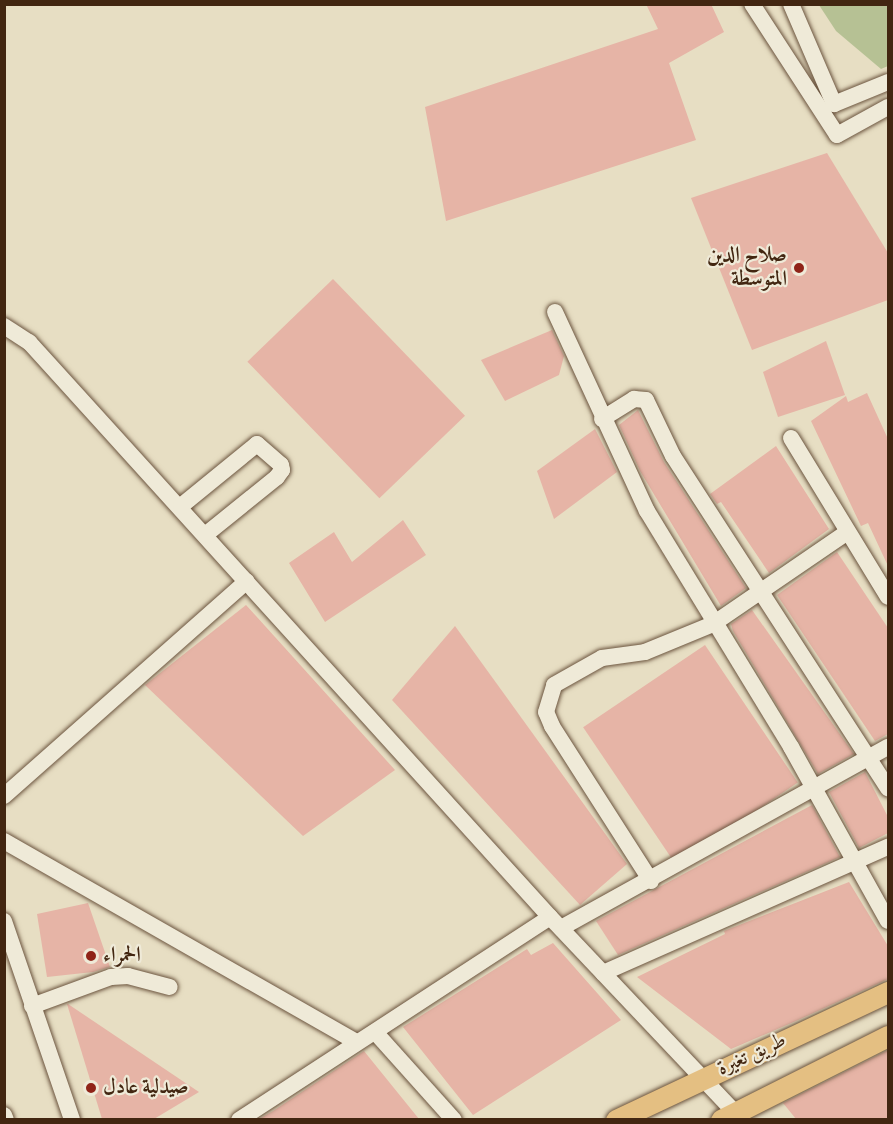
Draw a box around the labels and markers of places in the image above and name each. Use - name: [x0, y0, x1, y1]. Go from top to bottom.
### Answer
- place label: صلاح الدين المتوسطة: [707, 243, 787, 293]
- marker: صلاح الدين المتوسطة: [792, 261, 806, 275]
- place label: الحمراء: [103, 943, 141, 969]
- marker: الحمراء: [84, 949, 98, 963]
- place label: صيدلية عادل: [103, 1075, 189, 1101]
- marker: صيدلية عادل: [84, 1081, 98, 1095]

